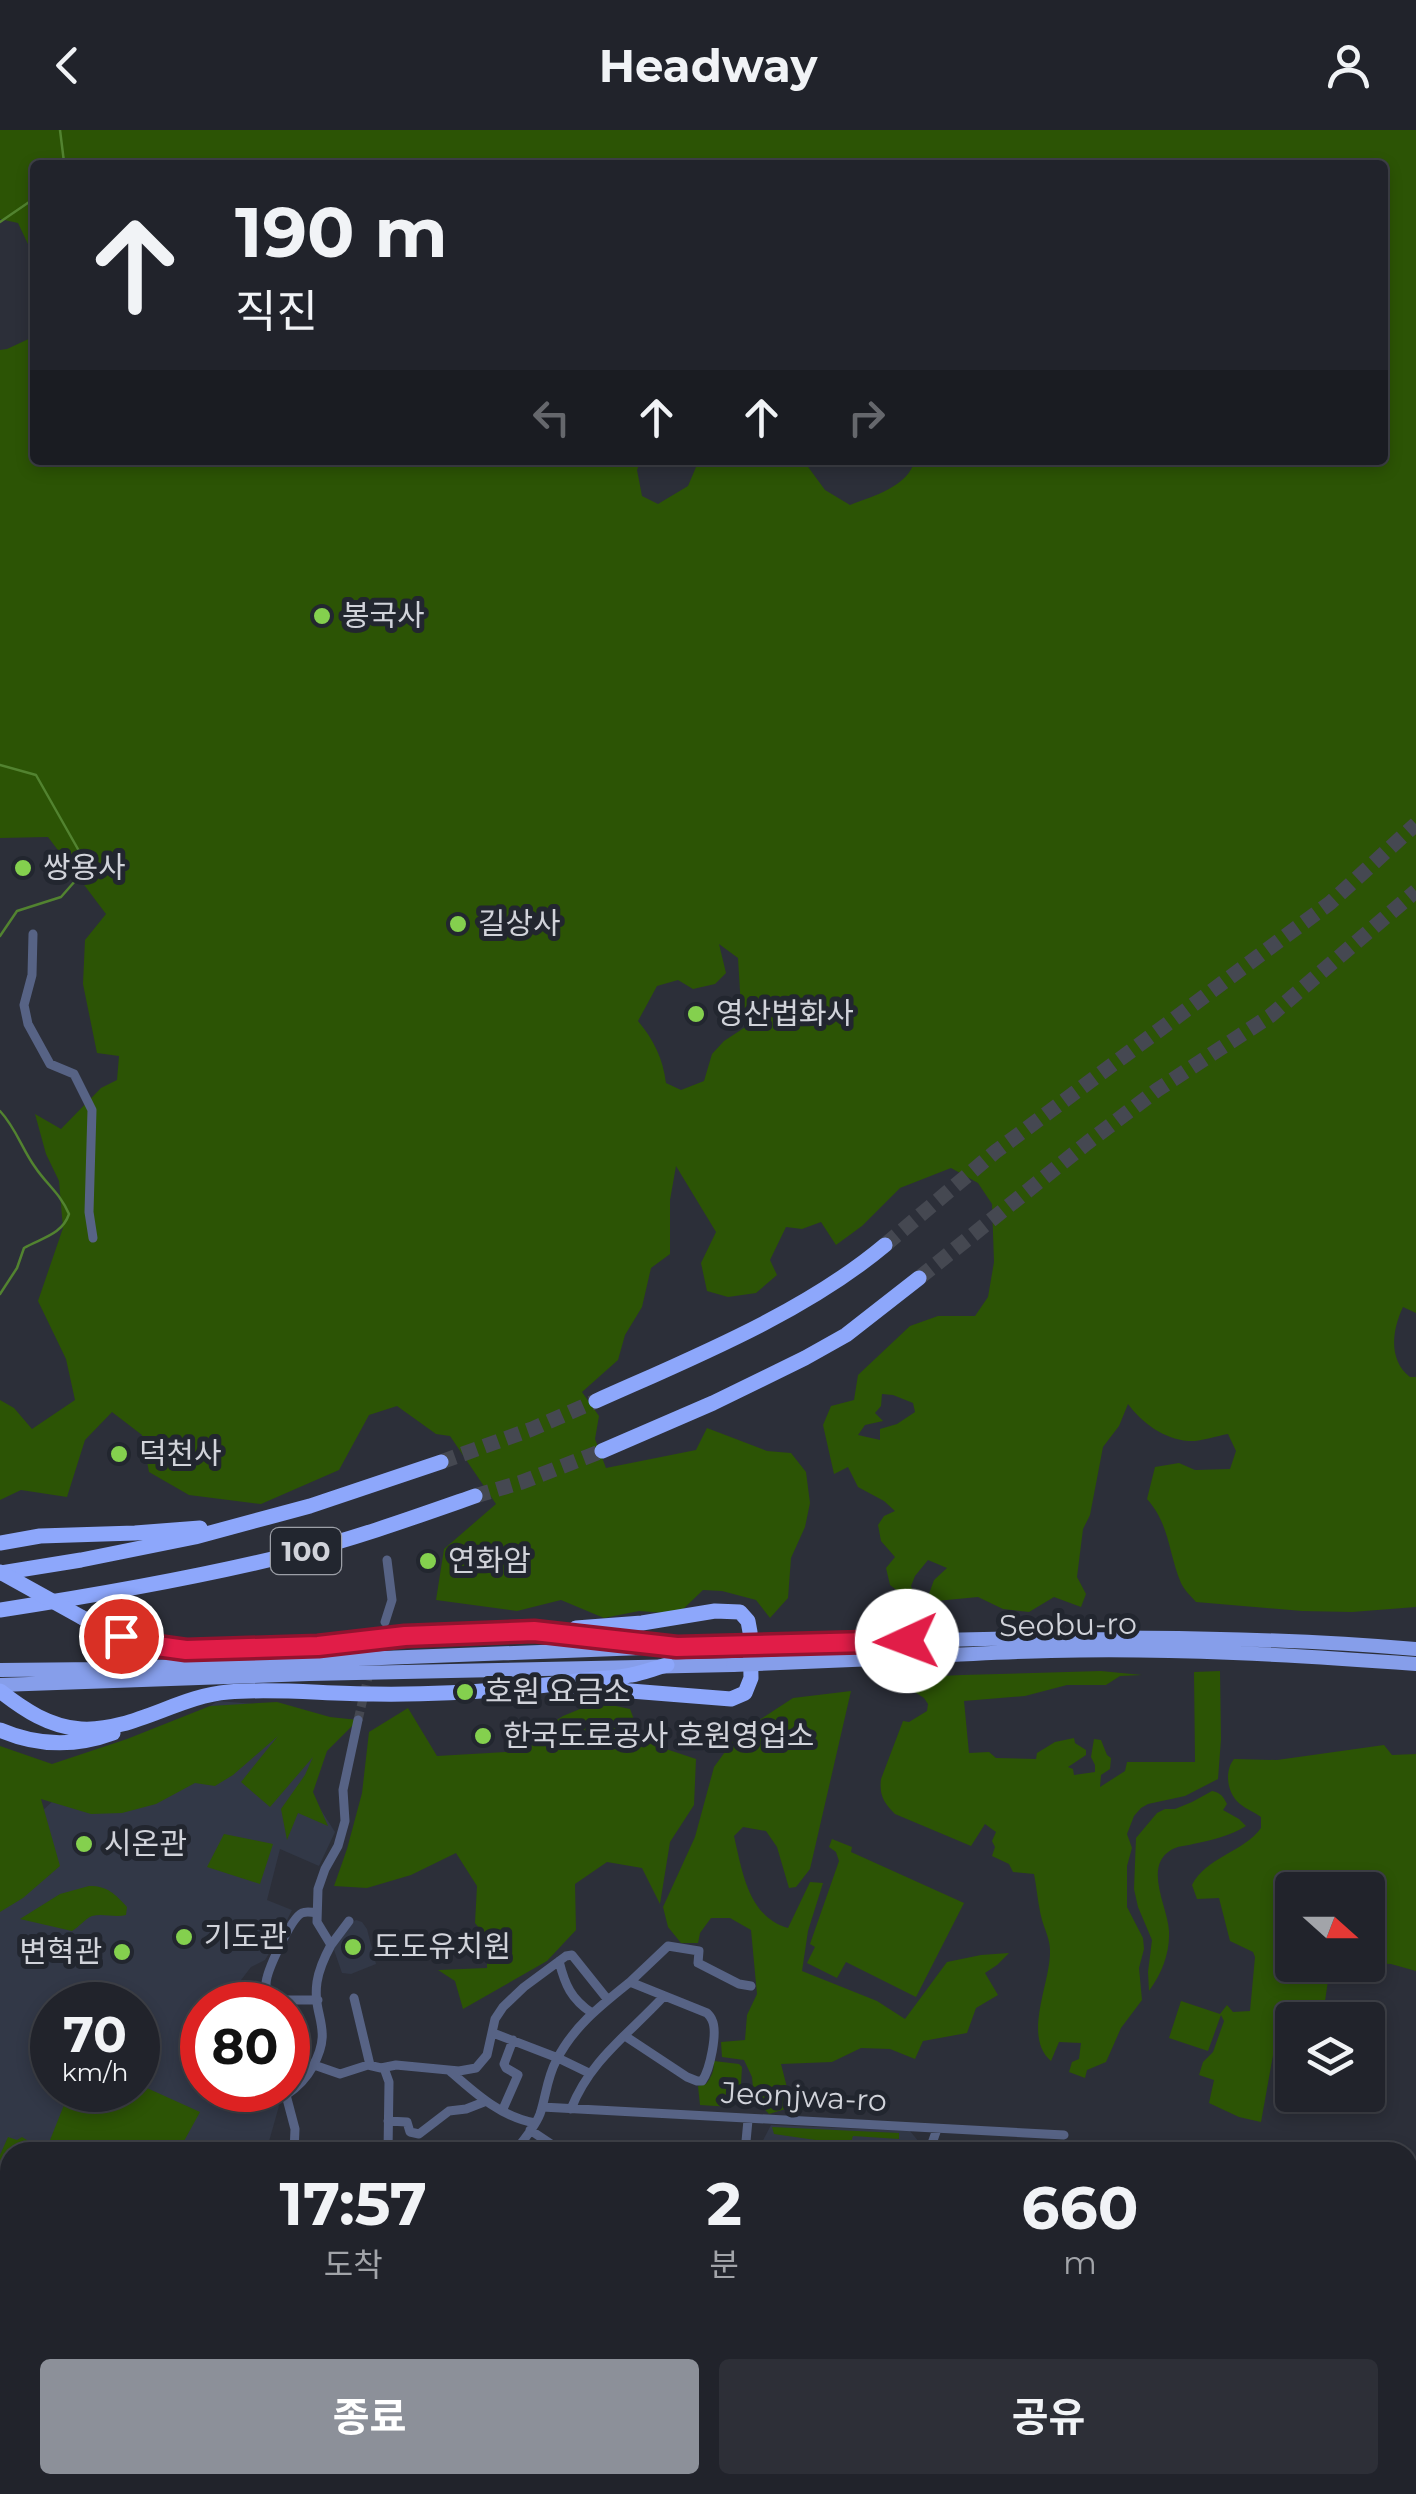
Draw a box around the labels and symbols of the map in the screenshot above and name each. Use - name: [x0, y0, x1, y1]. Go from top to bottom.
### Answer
- place label: 봉국사: [342, 597, 425, 634]
- marker: 봉국사: [311, 605, 333, 627]
- place label: 쌍용사: [43, 849, 126, 886]
- marker: 쌍용사: [12, 857, 34, 879]
- place label: 길상사: [478, 905, 561, 942]
- marker: 길상사: [447, 913, 469, 935]
- place label: 영산법화사: [716, 995, 854, 1032]
- marker: 영산법화사: [685, 1003, 707, 1025]
- place label: 덕천사: [139, 1435, 222, 1472]
- marker: 덕천사: [108, 1443, 130, 1465]
- road number: 100: [271, 1528, 341, 1574]
- place label: 연화암: [448, 1542, 531, 1579]
- marker: 연화암: [417, 1550, 439, 1572]
- position arrow: [855, 1589, 959, 1693]
- pin: [79, 1594, 164, 1679]
- street label: Seobu-ro: [999, 1605, 1137, 1644]
- place label: 호원 요금소: [485, 1673, 631, 1710]
- marker: 호원 요금소: [454, 1681, 476, 1703]
- place label: 한국도로공사 호원영업소: [503, 1717, 814, 1754]
- marker: 한국도로공사 호원영업소: [472, 1725, 494, 1747]
- place label: 시온관: [104, 1825, 187, 1862]
- marker: 시온관: [73, 1833, 95, 1855]
- north arrow: [1275, 1872, 1385, 1982]
- place label: 기도관: [204, 1918, 287, 1955]
- marker: 기도관: [173, 1926, 195, 1948]
- place label: 도도유치원: [373, 1928, 511, 1965]
- place label: 변혁관: [19, 1933, 102, 1970]
- marker: 도도유치원: [342, 1936, 364, 1958]
- marker: 변혁관: [111, 1941, 133, 1963]
- speed limit sign: 80: [180, 1982, 310, 2112]
- street label: Jeonjwa-ro: [719, 2074, 888, 2119]

